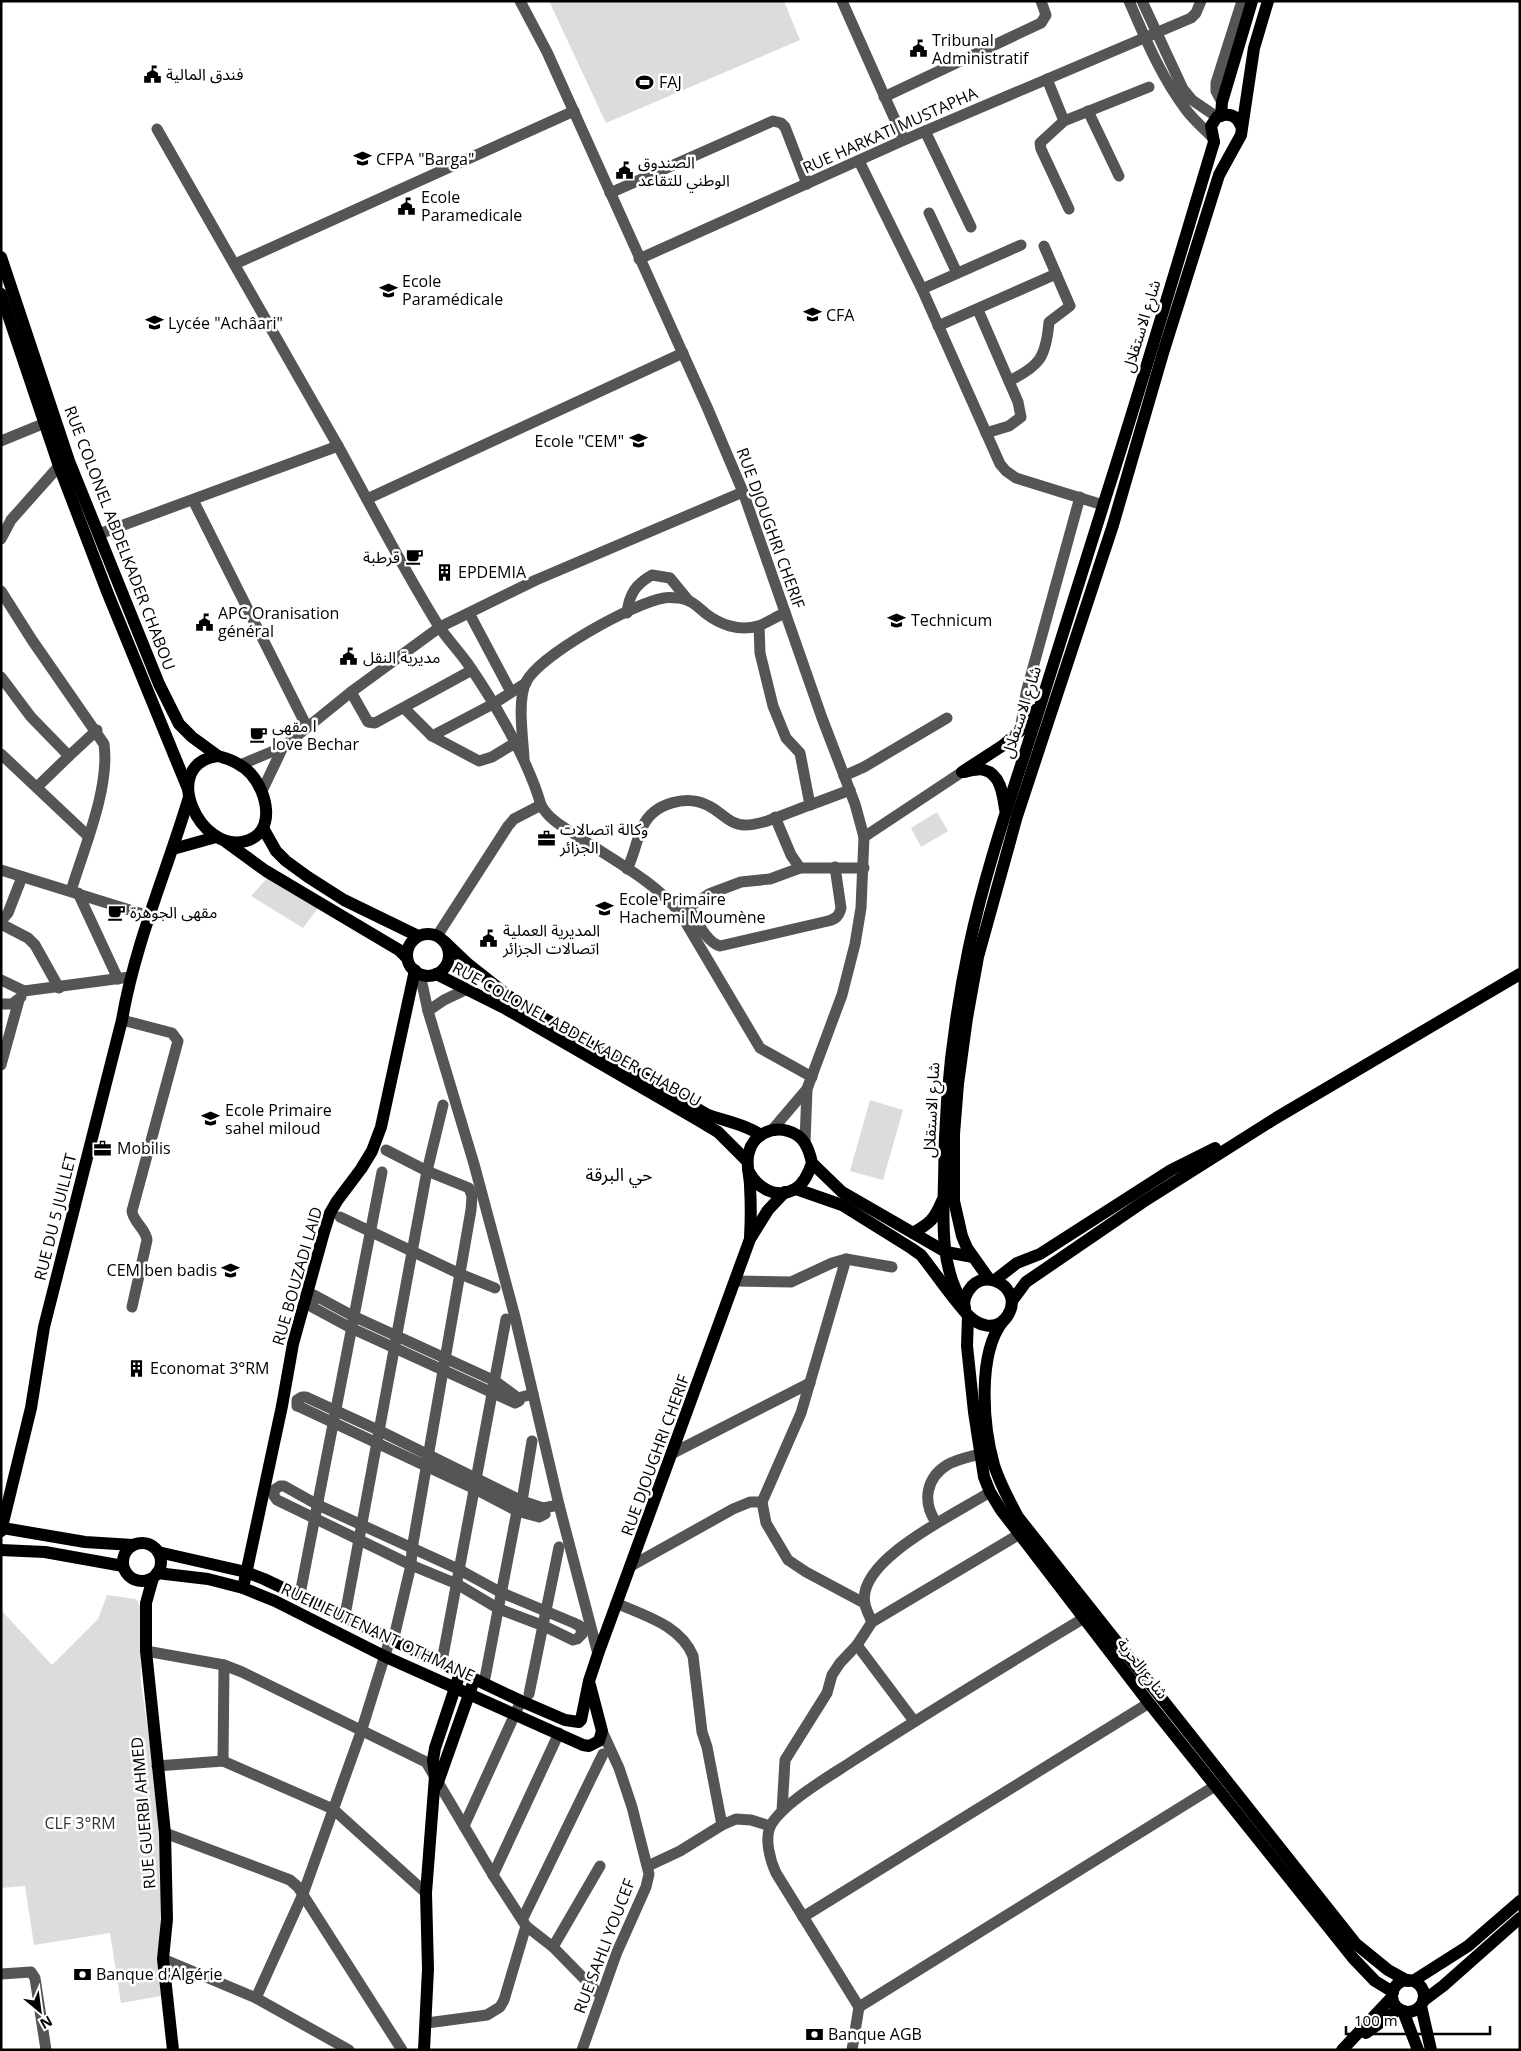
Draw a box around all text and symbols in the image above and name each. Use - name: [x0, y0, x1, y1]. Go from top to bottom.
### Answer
- place label: Tribunal Administratif: [932, 29, 1030, 69]
- public building icon: Tribunal Administratif: [908, 39, 928, 59]
- place label: فندق المالية: [166, 63, 243, 85]
- public building icon: فندق المالية: [142, 64, 162, 84]
- place label: FAJ: [659, 71, 682, 93]
- sports icon: FAJ: [635, 72, 655, 92]
- street label: RUE HARKATI MUSTAPHA: [799, 81, 982, 178]
- place label: CFPA "Barga": [376, 148, 474, 170]
- school or university icon: CFPA "Barga": [352, 149, 372, 169]
- place label: الصندوق الوطني للتقاعد: [638, 151, 730, 193]
- public building icon: الصندوق الوطني للتقاعد: [614, 161, 634, 181]
- place label: Ecole Paramedicale: [421, 186, 522, 226]
- public building icon: Ecole Paramedicale: [397, 196, 417, 216]
- place label: Ecole Paramédicale: [402, 270, 503, 310]
- street label: شارع الاستقلال: [1117, 277, 1167, 376]
- school or university icon: Ecole Paramédicale: [378, 280, 398, 300]
- place label: CFA: [826, 304, 855, 326]
- school or university icon: CFA: [802, 305, 822, 325]
- place label: Lycée "Achâari": [168, 312, 283, 334]
- school or university icon: Lycée "Achâari": [144, 313, 164, 333]
- street label: RUE COLONEL ABDELKADER CHABOU: [59, 403, 181, 673]
- place label: Ecole "CEM": [535, 430, 624, 452]
- school or university icon: Ecole "CEM": [628, 431, 648, 451]
- street label: RUE DJOUGHRI CHERIF: [732, 444, 810, 612]
- place label: قرطبة: [363, 546, 400, 568]
- cafe icon: قرطبة: [404, 547, 424, 567]
- place label: EPDEMIA: [458, 561, 527, 583]
- building icon: EPDEMIA: [434, 562, 454, 582]
- place label: APC Oranisation général: [218, 602, 339, 642]
- place label: Technicum: [911, 609, 992, 631]
- school or university icon: Technicum: [887, 610, 907, 630]
- public building icon: APC Oranisation général: [194, 612, 214, 632]
- place label: مديرية النقل: [363, 646, 440, 668]
- public building icon: مديرية النقل: [339, 647, 359, 667]
- street label: شارع الاستقلال: [996, 663, 1048, 761]
- place label: مقهى I love Bechar: [272, 715, 359, 755]
- cafe icon: مقهى I love Bechar: [248, 725, 268, 745]
- place label: وكالة اتصالات الجزائر: [559, 818, 648, 858]
- office icon: وكالة اتصالات الجزائر: [536, 828, 556, 848]
- place label: Ecole Primaire Hachemi Moumène: [619, 888, 766, 928]
- school or university icon: Ecole Primaire Hachemi Moumène: [595, 898, 615, 918]
- place label: مقهى الجوهرة: [130, 901, 217, 923]
- cafe icon: مقهى الجوهرة: [106, 902, 126, 922]
- place label: المديرية العملية اتصالات الجزائر: [502, 919, 600, 959]
- public building icon: المديرية العملية اتصالات الجزائر: [479, 929, 499, 949]
- street label: RUE COLONEL ABDELKADER CHABOU: [449, 956, 705, 1112]
- street label: شارع الاستقلال: [918, 1062, 946, 1158]
- place label: Ecole Primaire sahel miloud: [225, 1099, 332, 1139]
- school or university icon: Ecole Primaire sahel miloud: [201, 1109, 221, 1129]
- place label: Mobilis: [117, 1137, 171, 1159]
- office icon: Mobilis: [93, 1138, 113, 1158]
- street label: RUE DU 5 JUILLET: [29, 1151, 81, 1283]
- district label: حي البرقة: [585, 1162, 653, 1188]
- street label: RUE BOUZADI LAID: [267, 1204, 327, 1348]
- place label: CEM ben badis: [107, 1259, 217, 1281]
- school or university icon: CEM ben badis: [221, 1260, 241, 1280]
- place label: Economat 3°RM: [150, 1357, 269, 1379]
- building icon: Economat 3°RM: [126, 1358, 146, 1378]
- street label: RUE DJOUGHRI CHERIF: [616, 1371, 694, 1539]
- street label: RUE LIEUTENANT OTHMANE: [278, 1577, 478, 1687]
- street label: شارع الحرية: [1111, 1633, 1174, 1704]
- street label: RUE GUERBI AHMED: [125, 1736, 161, 1890]
- park label: CLF 3°RM: [44, 1812, 116, 1834]
- street label: RUE SAHLI YOUCEF: [568, 1876, 640, 2016]
- place label: Banque d'Algérie: [96, 1963, 222, 1985]
- bank icon: Banque d'Algérie: [72, 1964, 92, 1984]
- north arrow: [15, 1986, 65, 2036]
- scale bar: [1346, 2004, 1490, 2036]
- text: 100 m: [1354, 2010, 1398, 2030]
- text: N: [37, 2012, 56, 2034]
- place label: Banque AGB: [828, 2023, 922, 2045]
- bank icon: Banque AGB: [804, 2024, 824, 2044]

